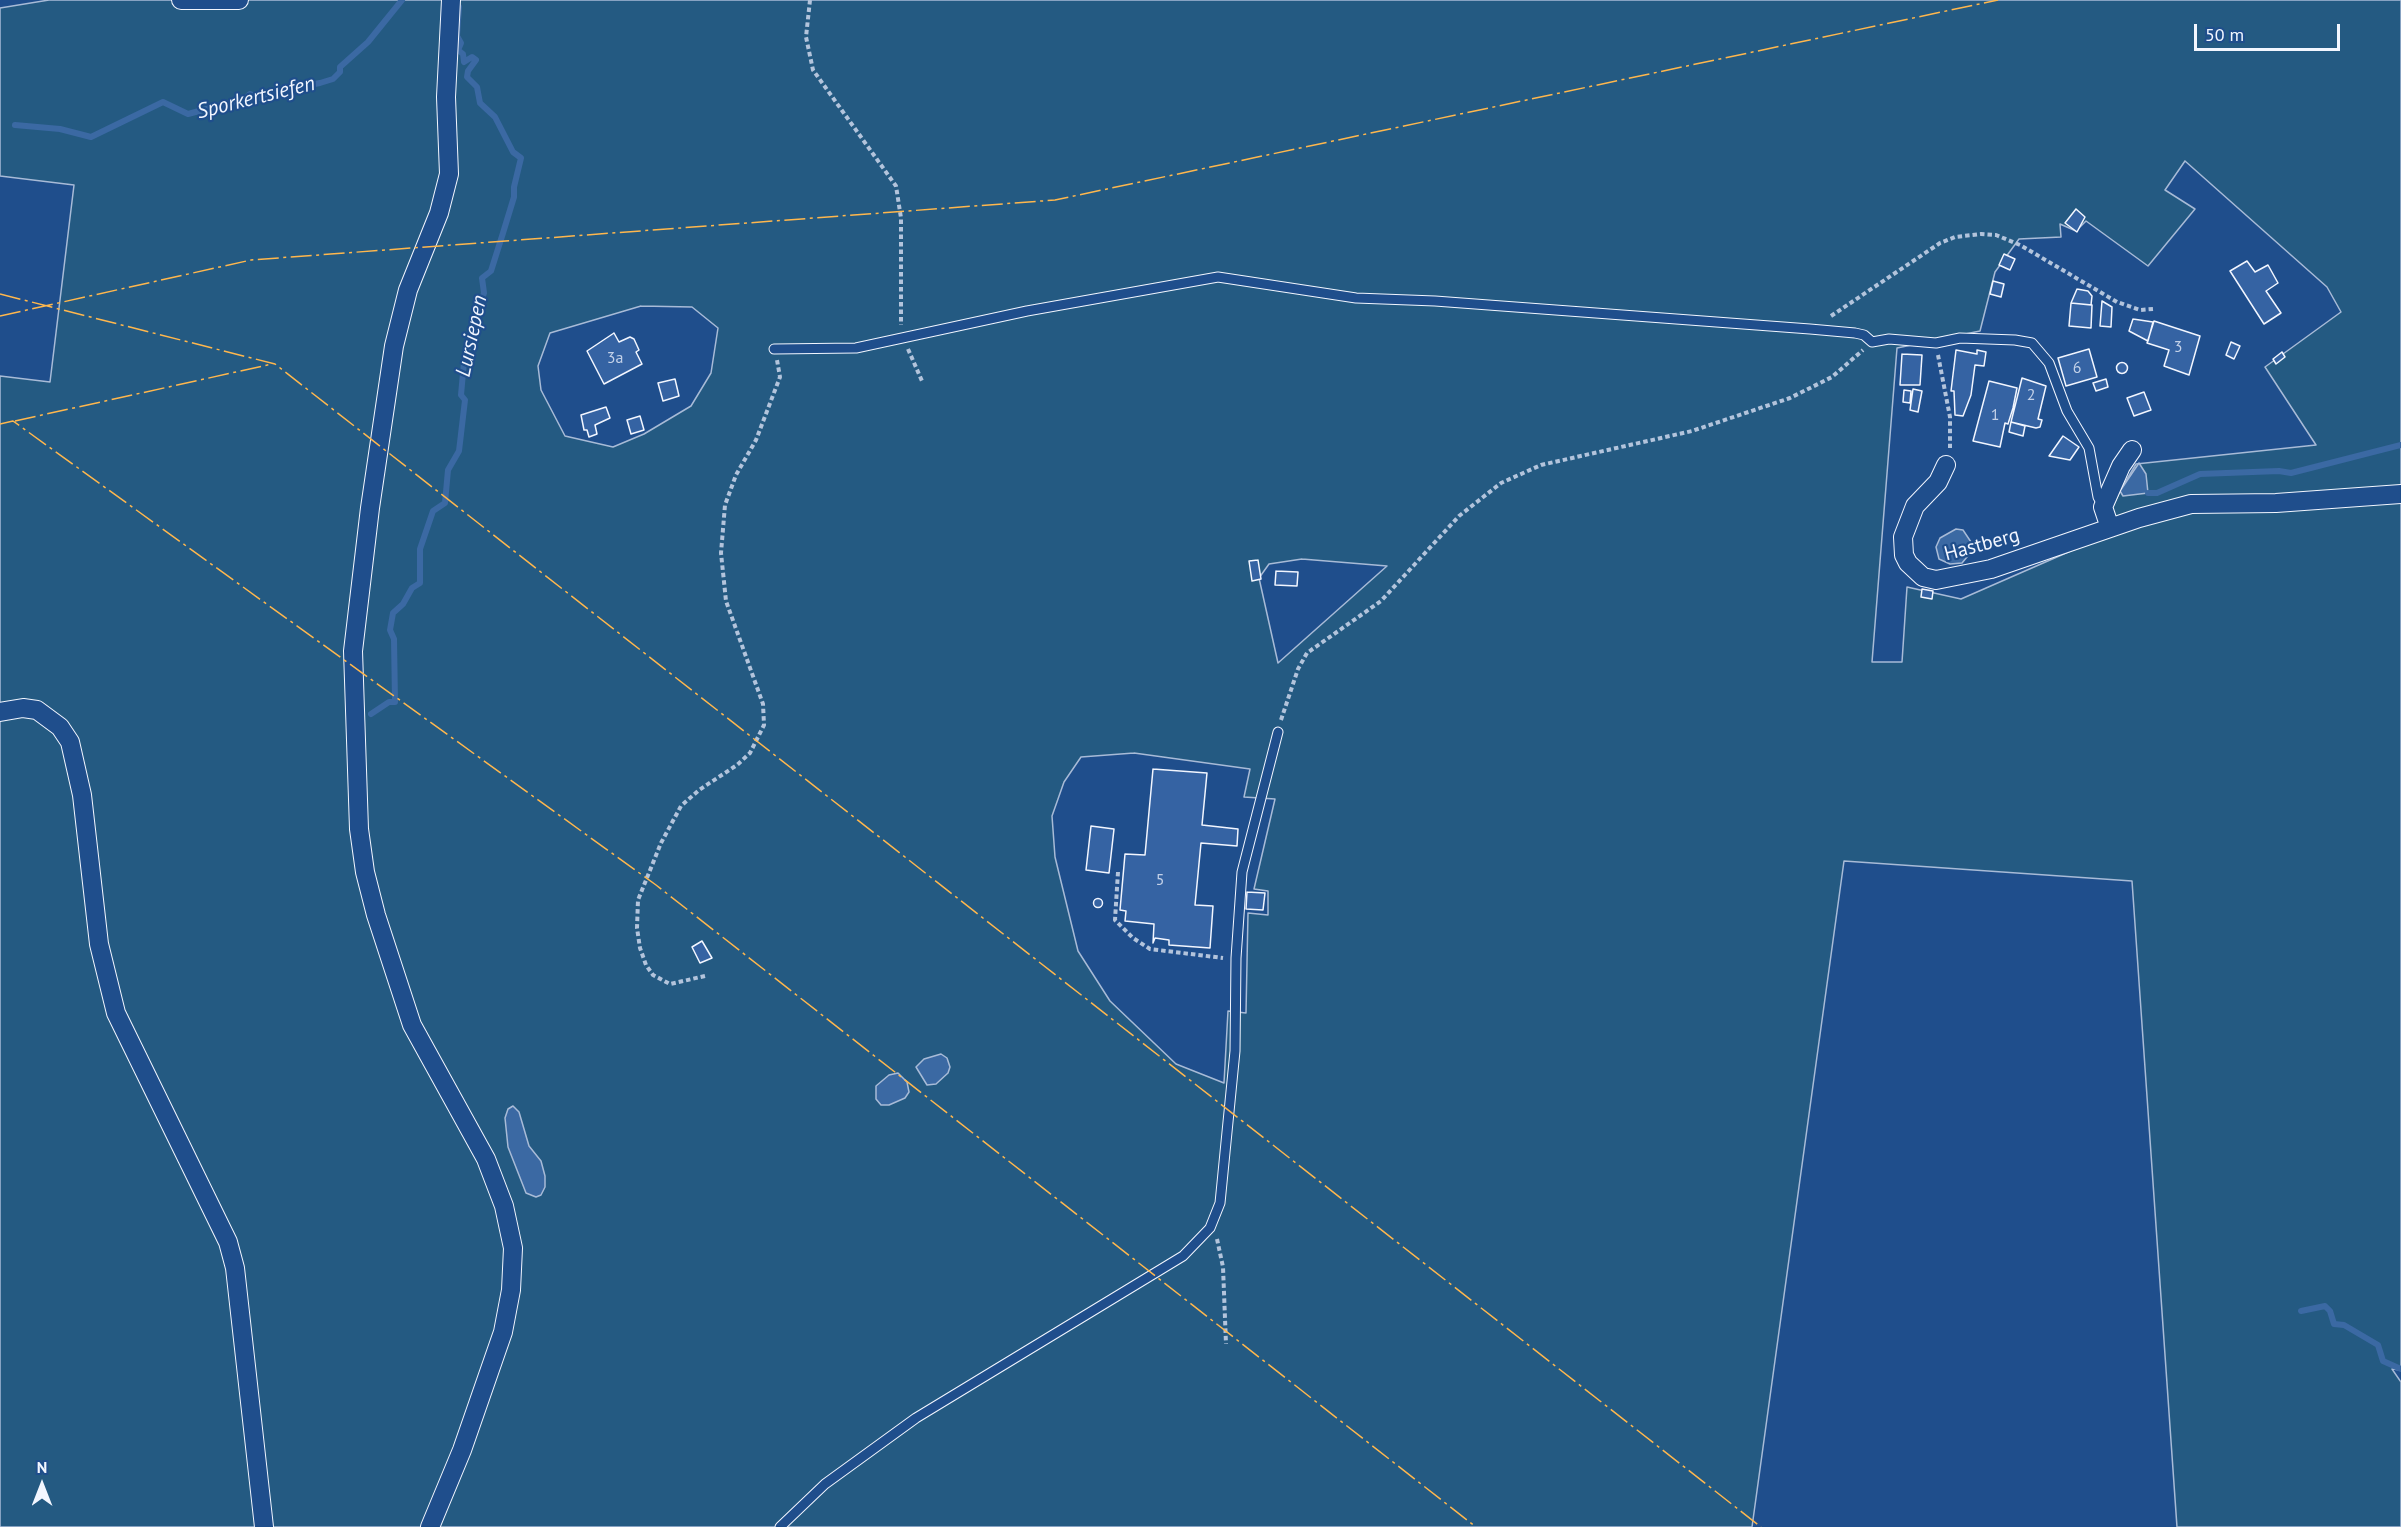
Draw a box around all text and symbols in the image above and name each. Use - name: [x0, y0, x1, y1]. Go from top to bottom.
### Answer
- scale bar: [2197, 12, 2342, 50]
- text: 50 m: [2205, 23, 2244, 46]
- water label: Sporkertsiefen: [194, 71, 318, 125]
- water label: Lursiepen: [451, 293, 493, 379]
- house number: 3: [2174, 337, 2182, 357]
- house number: 3a: [607, 348, 623, 368]
- house number: 6: [2073, 358, 2081, 378]
- house number: 2: [2027, 385, 2035, 405]
- house number: 1: [1991, 405, 1999, 425]
- street label: Hastberg: [1942, 523, 2022, 567]
- house number: 5: [1156, 870, 1164, 890]
- north arrow: [12, 1455, 72, 1515]
- text: N: [37, 1457, 47, 1477]

